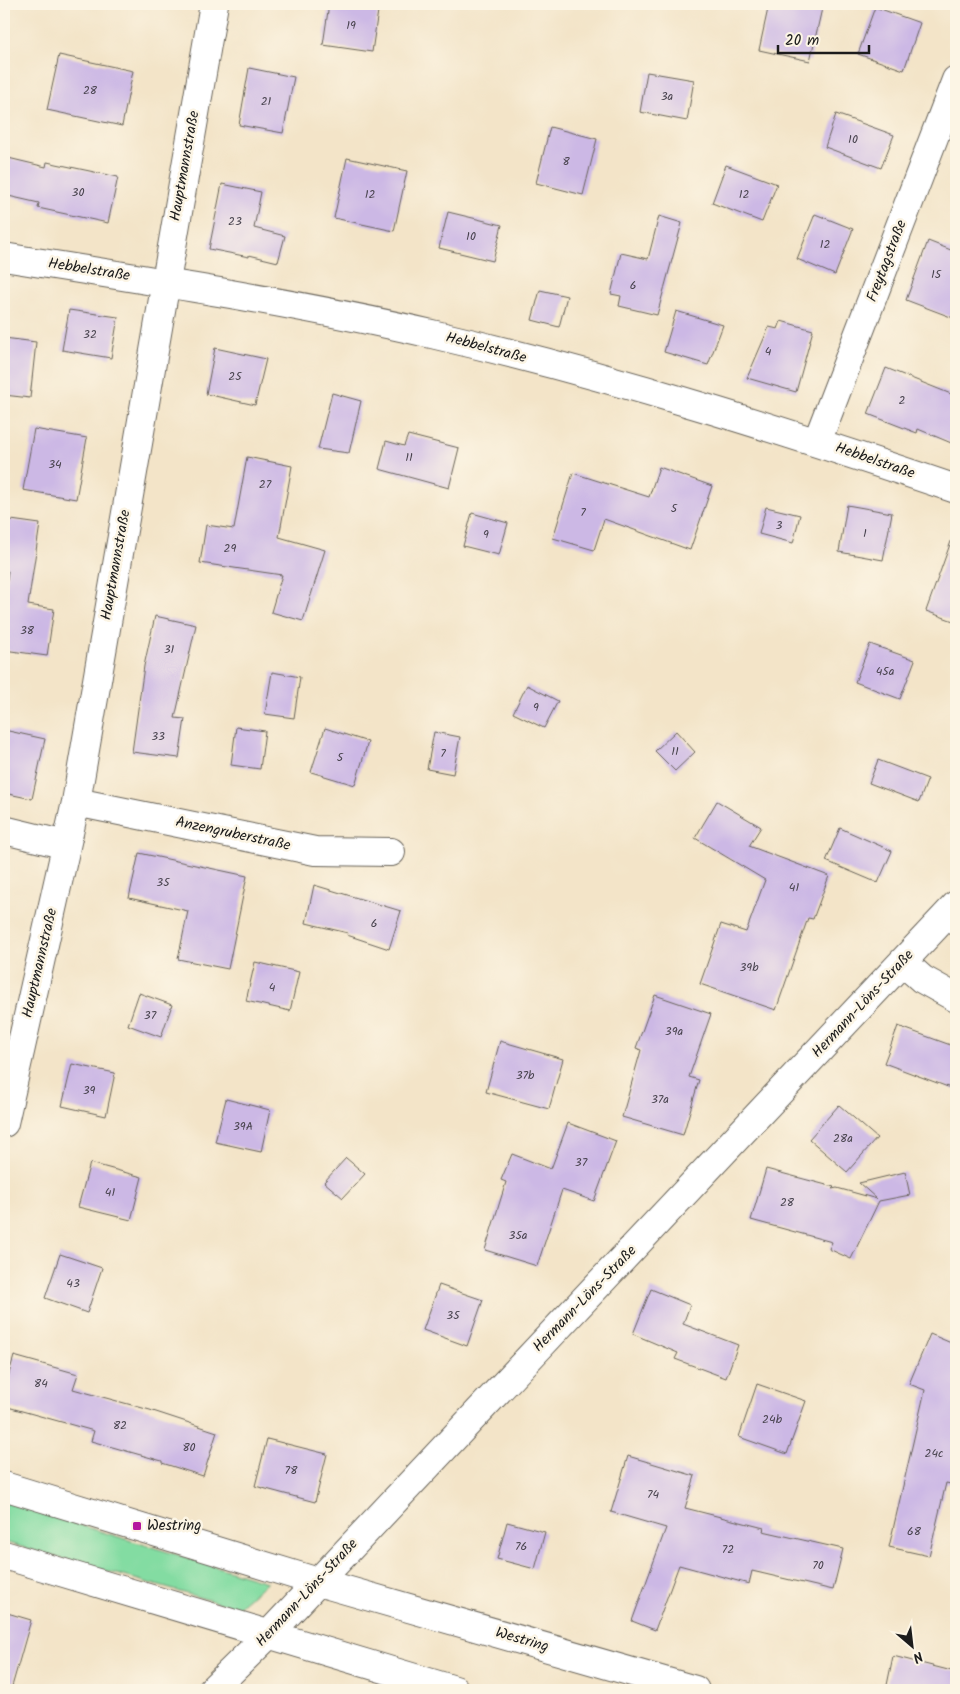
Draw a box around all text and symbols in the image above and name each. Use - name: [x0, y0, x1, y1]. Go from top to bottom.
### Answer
- house number: 19: [346, 16, 356, 35]
- scale bar: [778, 22, 869, 54]
- text: 20 m: [785, 29, 819, 53]
- house number: 28: [83, 81, 98, 100]
- house number: 3a: [661, 87, 674, 106]
- house number: 21: [261, 92, 272, 111]
- street label: Hauptmannstraße: [163, 109, 207, 223]
- house number: 10: [848, 130, 858, 149]
- house number: 8: [562, 152, 570, 171]
- house number: 30: [72, 183, 84, 202]
- house number: 12: [365, 185, 375, 204]
- house number: 12: [739, 185, 749, 204]
- house number: 23: [228, 212, 242, 231]
- street label: Freytagstraße: [860, 216, 914, 306]
- house number: 10: [466, 227, 476, 246]
- house number: 12: [820, 235, 830, 254]
- street label: Hebbelstraße: [46, 252, 132, 288]
- house number: 15: [931, 265, 943, 284]
- house number: 6: [630, 276, 636, 295]
- house number: 32: [83, 325, 97, 344]
- street label: Hebbelstraße: [443, 326, 529, 370]
- house number: 4: [765, 342, 772, 361]
- house number: 25: [228, 367, 243, 386]
- house number: 2: [899, 391, 906, 410]
- street label: Hebbelstraße: [832, 436, 918, 486]
- house number: 11: [405, 448, 413, 467]
- house number: 34: [48, 455, 62, 474]
- house number: 27: [259, 475, 272, 494]
- house number: 5: [671, 499, 679, 518]
- house number: 7: [580, 503, 586, 522]
- street label: Hauptmannstraße: [94, 508, 138, 622]
- house number: 3: [776, 516, 783, 535]
- house number: 1: [863, 524, 867, 543]
- house number: 9: [483, 525, 489, 544]
- house number: 29: [224, 539, 237, 558]
- house number: 38: [20, 621, 35, 640]
- house number: 31: [164, 640, 175, 659]
- house number: 45a: [876, 662, 895, 681]
- house number: 9: [533, 698, 539, 717]
- house number: 33: [151, 727, 165, 746]
- house number: 11: [671, 742, 679, 761]
- house number: 7: [440, 744, 446, 763]
- house number: 5: [337, 748, 345, 767]
- street label: Anzengruberstraße: [173, 810, 293, 858]
- house number: 35: [156, 873, 171, 892]
- house number: 41: [789, 878, 799, 897]
- street label: Hauptmannstraße: [16, 906, 64, 1020]
- house number: 6: [371, 914, 377, 933]
- street label: Hermann-Löns-Straße: [806, 944, 920, 1064]
- house number: 39b: [739, 958, 759, 977]
- house number: 4: [269, 978, 276, 997]
- house number: 37: [144, 1006, 157, 1025]
- house number: 39a: [665, 1022, 684, 1041]
- house number: 37b: [516, 1066, 535, 1085]
- house number: 39: [83, 1081, 95, 1100]
- house number: 37a: [651, 1090, 669, 1109]
- house number: 39A: [233, 1117, 253, 1136]
- house number: 28a: [833, 1129, 853, 1148]
- house number: 37: [575, 1153, 588, 1172]
- house number: 41: [105, 1183, 115, 1202]
- house number: 28: [780, 1193, 795, 1212]
- house number: 35a: [509, 1226, 528, 1245]
- street label: Hermann-Löns-Straße: [527, 1240, 643, 1358]
- house number: 43: [66, 1274, 80, 1293]
- house number: 35: [446, 1306, 461, 1325]
- house number: 84: [34, 1374, 48, 1393]
- house number: 24b: [762, 1410, 783, 1429]
- house number: 82: [113, 1416, 127, 1435]
- house number: 80: [182, 1438, 196, 1457]
- house number: 24c: [925, 1444, 943, 1463]
- house number: 78: [285, 1461, 298, 1480]
- house number: 74: [647, 1485, 659, 1504]
- place label: Westring: [147, 1514, 201, 1538]
- marker: Westring: [131, 1520, 143, 1532]
- house number: 68: [907, 1522, 922, 1541]
- street label: Hermann-Löns-Straße: [250, 1533, 364, 1653]
- house number: 76: [515, 1537, 527, 1556]
- house number: 72: [722, 1540, 734, 1559]
- house number: 70: [812, 1556, 824, 1575]
- street label: Westring: [493, 1621, 551, 1659]
- north arrow: [888, 1622, 938, 1672]
- text: N: [908, 1645, 927, 1668]

